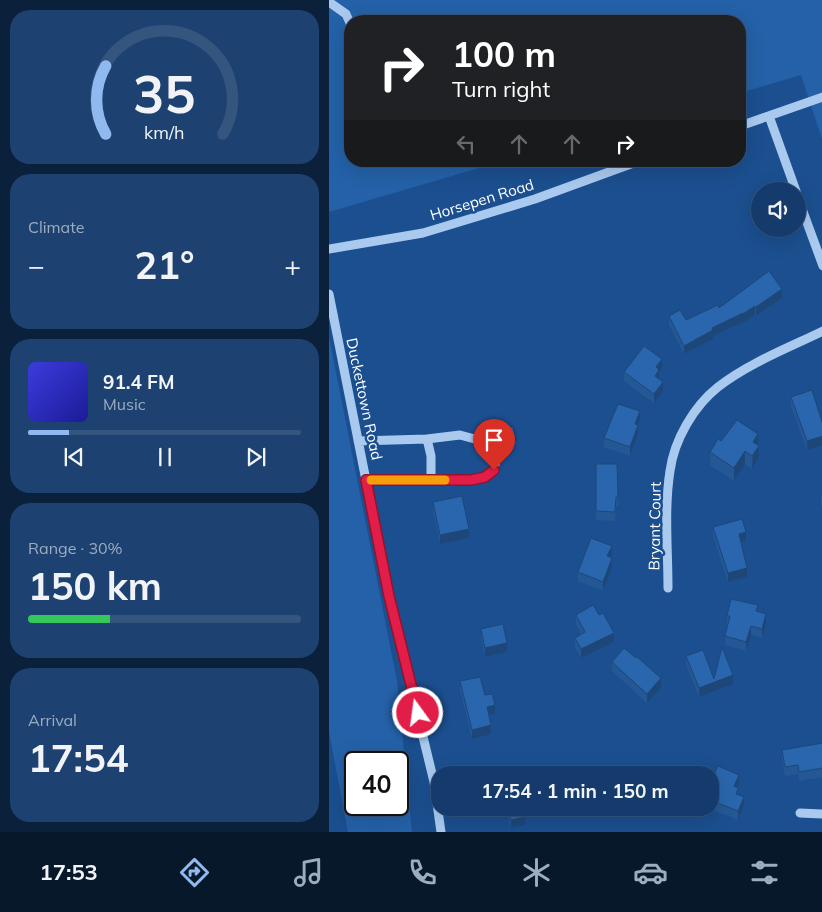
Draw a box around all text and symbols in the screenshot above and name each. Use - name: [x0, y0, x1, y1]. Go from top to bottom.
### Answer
- text: 100 m: [452, 32, 556, 76]
- icon: right: [369, 35, 434, 100]
- text: 35: [133, 61, 196, 126]
- text: Turn right: [452, 75, 550, 103]
- text: km/h: [144, 121, 185, 143]
- icon: left: [452, 130, 480, 158]
- icon: ahead: [505, 130, 533, 158]
- icon: ahead: [558, 130, 586, 158]
- icon: right: [611, 130, 639, 158]
- street label: Horsepen Road: [428, 175, 536, 224]
- map controls: [751, 182, 806, 237]
- button: sound: [751, 182, 806, 237]
- text: Climate: [28, 217, 84, 237]
- text: 21°: [134, 241, 195, 289]
- text: −: [28, 248, 45, 283]
- text: +: [284, 248, 301, 283]
- street label: Duckettown Road: [342, 336, 387, 462]
- text: 91.4 FM: [103, 370, 175, 394]
- text: Music: [103, 394, 146, 414]
- pin: [473, 419, 515, 470]
- icon: arrive: [480, 426, 508, 454]
- icon: previous: [60, 443, 88, 471]
- icon: pause: [151, 443, 179, 471]
- icon: next: [242, 443, 270, 471]
- street label: Bryant Court: [644, 481, 665, 571]
- text: Range · 30%: [28, 538, 123, 558]
- text: 150 km: [28, 562, 162, 610]
- position arrow: [391, 686, 443, 738]
- text: Arrival: [28, 710, 77, 730]
- text: 17:54: [28, 734, 129, 782]
- speed limit sign: 40: [344, 751, 409, 816]
- text: 17:54 · 1 min · 150 m: [481, 779, 669, 803]
- icon: directions: [177, 855, 212, 890]
- icon: music: [291, 855, 326, 890]
- icon: phone: [405, 855, 440, 890]
- icon: climate: [519, 855, 554, 890]
- icon: car: [633, 855, 668, 890]
- icon: filters: [747, 855, 782, 890]
- text: 17:53: [40, 858, 98, 886]

